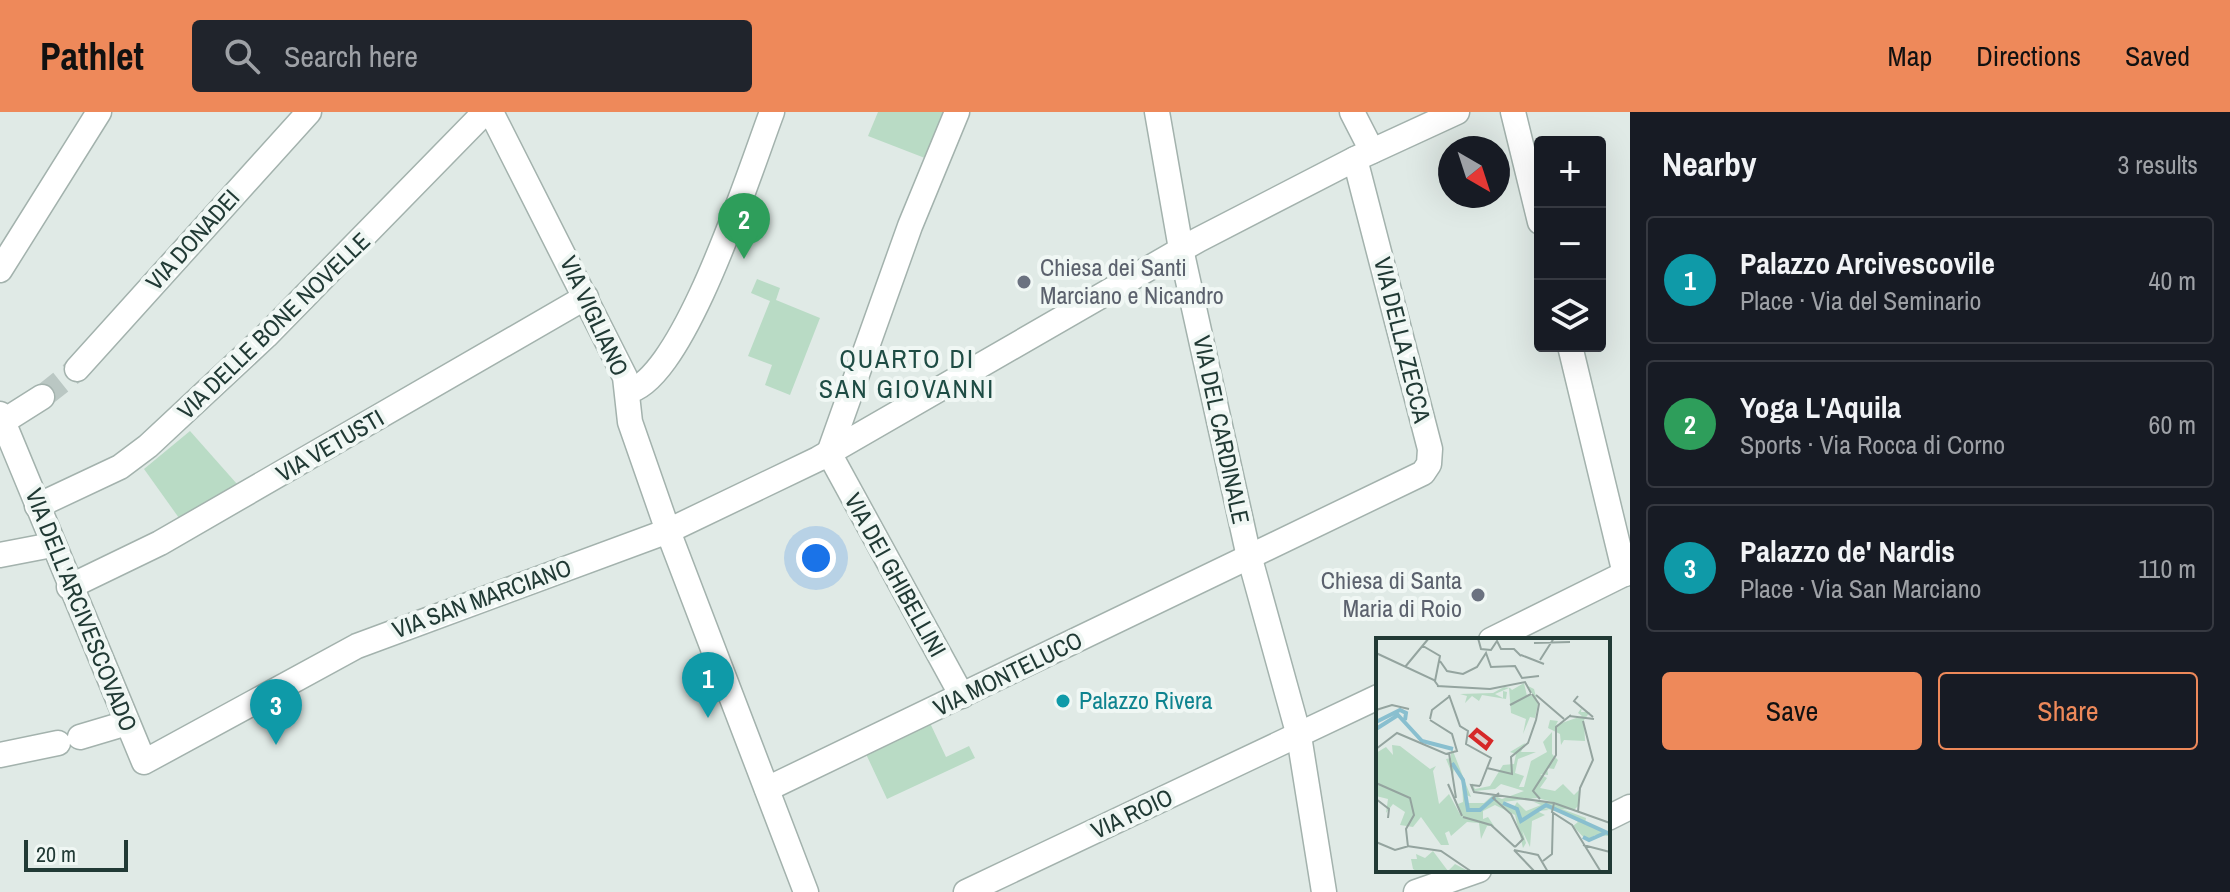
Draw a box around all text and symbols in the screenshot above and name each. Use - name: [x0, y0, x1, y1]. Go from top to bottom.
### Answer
- search box: [192, 20, 752, 92]
- text: Pathlet: [40, 31, 144, 82]
- icon: search: [220, 34, 264, 78]
- text: Search here: [284, 36, 418, 76]
- text: Map: [1888, 37, 1932, 75]
- text: Directions: [1976, 37, 2081, 75]
- text: Saved: [2125, 37, 2190, 75]
- north arrow: [1438, 136, 1510, 208]
- map controls: [1534, 136, 1606, 352]
- button: +: [1534, 136, 1606, 208]
- text: Nearby: [1662, 141, 1757, 187]
- text: 3 results: [2117, 147, 2198, 182]
- street label: VIA DONADEI: [138, 182, 246, 297]
- pin: 2: [718, 193, 770, 259]
- button: −: [1534, 208, 1606, 280]
- street label: VIA DELLE BONE NOVELLE: [170, 225, 376, 426]
- text: Palazzo Arcivescovile: [1740, 243, 1995, 283]
- street label: VIA VIGLIANO: [553, 250, 637, 381]
- place label: Chiesa dei Santi Marciano e Nicandro: [1040, 251, 1224, 311]
- street label: VIA DELLA ZECCA: [1367, 254, 1439, 427]
- text: 1: [1684, 263, 1696, 298]
- text: 40 m: [2149, 263, 2196, 298]
- marker: Chiesa dei Santi Marciano e Nicandro: [1015, 273, 1033, 291]
- button: layers: [1534, 280, 1606, 352]
- text: Place · Via del Seminario: [1740, 283, 1981, 318]
- street label: VIA DEL CARDINALE: [1186, 333, 1258, 527]
- district label: QUARTO DI SAN GIOVANNI: [819, 341, 995, 406]
- text: Yoga L'Aquila: [1740, 387, 1901, 427]
- street label: VIA VETUSTI: [270, 401, 389, 489]
- text: 2: [1684, 407, 1696, 442]
- text: 60 m: [2149, 407, 2196, 442]
- text: Sports · Via Rocca di Corno: [1740, 427, 2005, 462]
- street label: VIA DELL'ARCIVESCOVADO: [19, 483, 145, 736]
- street label: VIA DEI GHIBELLINI: [838, 487, 954, 662]
- text: Palazzo de' Nardis: [1740, 531, 1955, 571]
- your location: [796, 538, 836, 578]
- street label: VIA SAN MARCIANO: [388, 551, 576, 645]
- text: 3: [1684, 551, 1696, 586]
- text: 110 m: [2138, 551, 2196, 586]
- place label: Chiesa di Santa Maria di Roio: [1321, 564, 1462, 624]
- text: Place · Via San Marciano: [1740, 571, 1981, 606]
- marker: Chiesa di Santa Maria di Roio: [1469, 586, 1487, 604]
- street label: VIA MONTELUCO: [928, 623, 1087, 723]
- inset map: [1376, 638, 1610, 872]
- pin: 1: [682, 652, 734, 718]
- button: Save: [1662, 672, 1922, 750]
- button: Share: [1938, 672, 2198, 750]
- pin: 3: [250, 679, 302, 745]
- place label: Palazzo Rivera: [1079, 684, 1212, 716]
- marker: Palazzo Rivera: [1054, 692, 1072, 710]
- street label: VIA ROIO: [1086, 780, 1178, 846]
- scale bar: [24, 836, 128, 872]
- text: 20 m: [36, 839, 76, 869]

